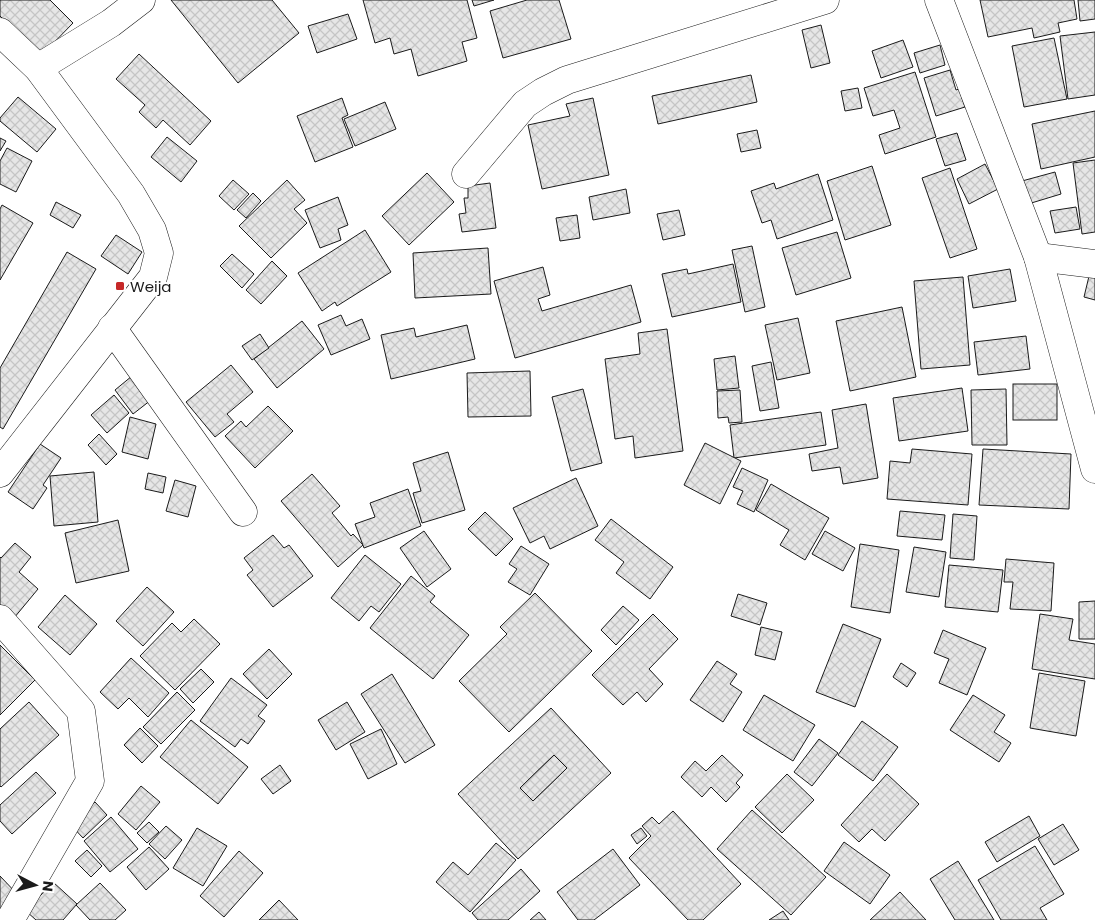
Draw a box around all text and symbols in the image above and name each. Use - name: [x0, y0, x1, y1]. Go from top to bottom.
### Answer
- place label: Weija: [130, 276, 172, 297]
- marker: Weija: [114, 280, 126, 292]
- north arrow: [10, 860, 60, 910]
- text: N: [37, 880, 58, 893]

